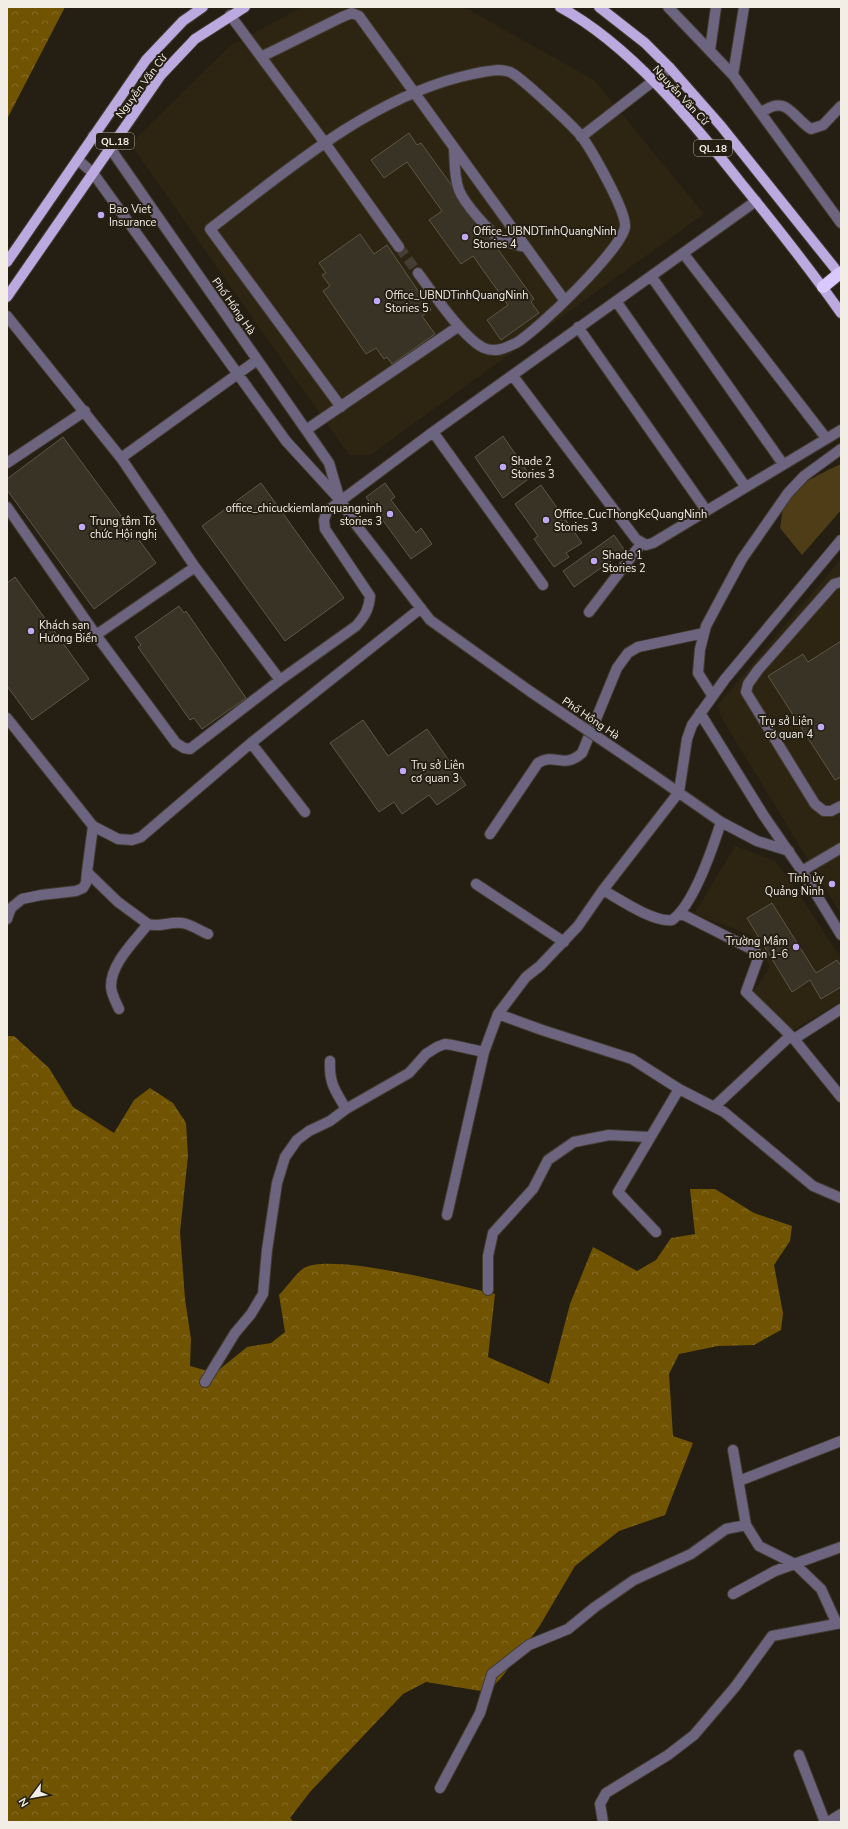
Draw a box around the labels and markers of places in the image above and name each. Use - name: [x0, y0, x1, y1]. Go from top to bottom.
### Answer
- place label: Bao Viet Insurance: [109, 202, 156, 230]
- marker: Bao Viet Insurance: [96, 210, 106, 220]
- place label: Office_UBNDTinhQuangNinh Stories 4: [473, 224, 616, 252]
- marker: Office_UBNDTinhQuangNinh Stories 4: [460, 232, 470, 242]
- place label: Office_UBNDTinhQuangNinh Stories 5: [385, 288, 528, 316]
- marker: Office_UBNDTinhQuangNinh Stories 5: [372, 296, 382, 306]
- place label: Shade 2 Stories 3: [511, 454, 555, 482]
- marker: Shade 2 Stories 3: [498, 462, 508, 472]
- place label: office_chicuckiemlamquangninh stories 3: [226, 501, 382, 529]
- place label: Office_CucThongKeQuangNinh Stories 3: [554, 507, 707, 535]
- marker: office_chicuckiemlamquangninh stories 3: [385, 509, 395, 519]
- place label: Trung tâm Tổ chức Hội nghị: [90, 514, 157, 542]
- marker: Office_CucThongKeQuangNinh Stories 3: [541, 515, 551, 525]
- marker: Trung tâm Tổ chức Hội nghị: [77, 522, 87, 532]
- place label: Shade 1 Stories 2: [602, 548, 646, 576]
- marker: Shade 1 Stories 2: [589, 556, 599, 566]
- place label: Khách sạn Hương Biển: [39, 618, 97, 646]
- marker: Khách sạn Hương Biển: [26, 626, 36, 636]
- place label: Trụ sở Liên cơ quan 4: [759, 714, 813, 742]
- marker: Trụ sở Liên cơ quan 4: [816, 722, 826, 732]
- place label: Trụ sở Liên cơ quan 3: [411, 758, 465, 786]
- marker: Trụ sở Liên cơ quan 3: [398, 766, 408, 776]
- place label: Tỉnh ủy Quảng Ninh: [765, 871, 824, 899]
- marker: Tỉnh ủy Quảng Ninh: [827, 879, 837, 889]
- place label: Trường Mầm non 1-6: [726, 934, 788, 962]
- marker: Trường Mầm non 1-6: [791, 942, 801, 952]

